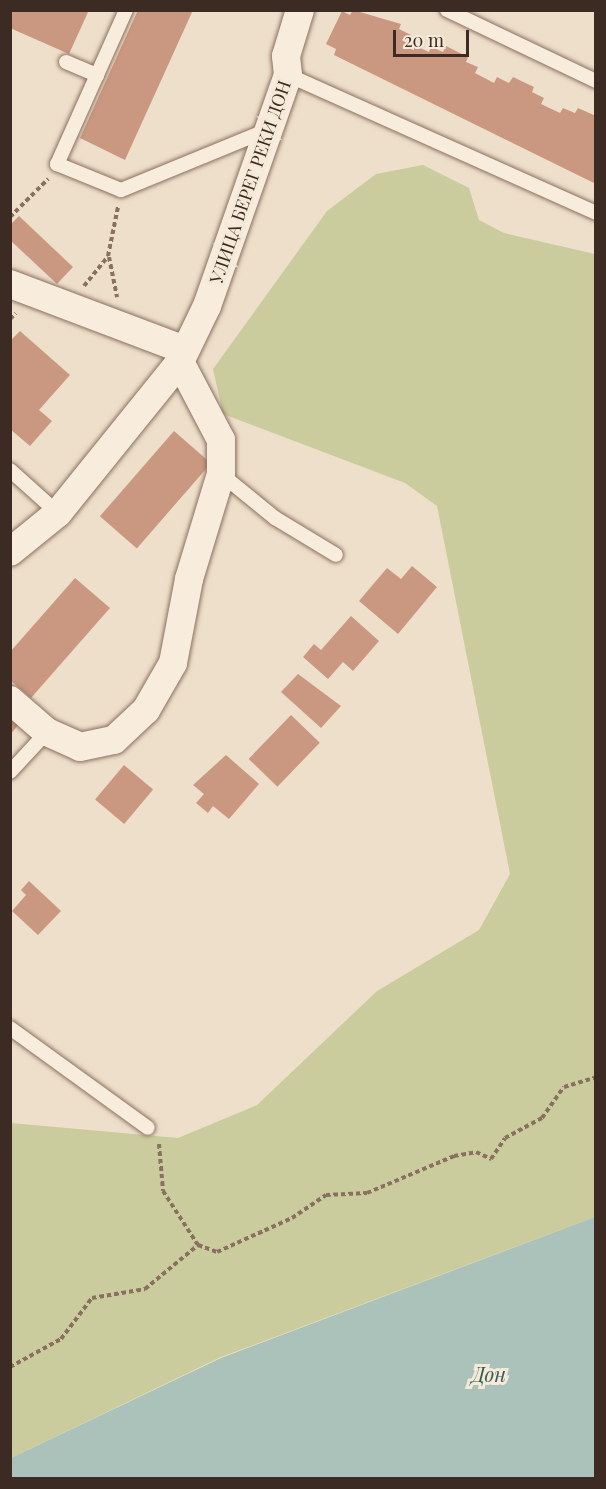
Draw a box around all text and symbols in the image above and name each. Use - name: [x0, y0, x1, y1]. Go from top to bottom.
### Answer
- scale bar: [396, 18, 472, 56]
- text: 20 m: [404, 28, 444, 52]
- street label: УЛИЦА БЕРЕГ РЕКИ ДОН: [205, 77, 295, 287]
- water label: Дон: [472, 1361, 506, 1385]

